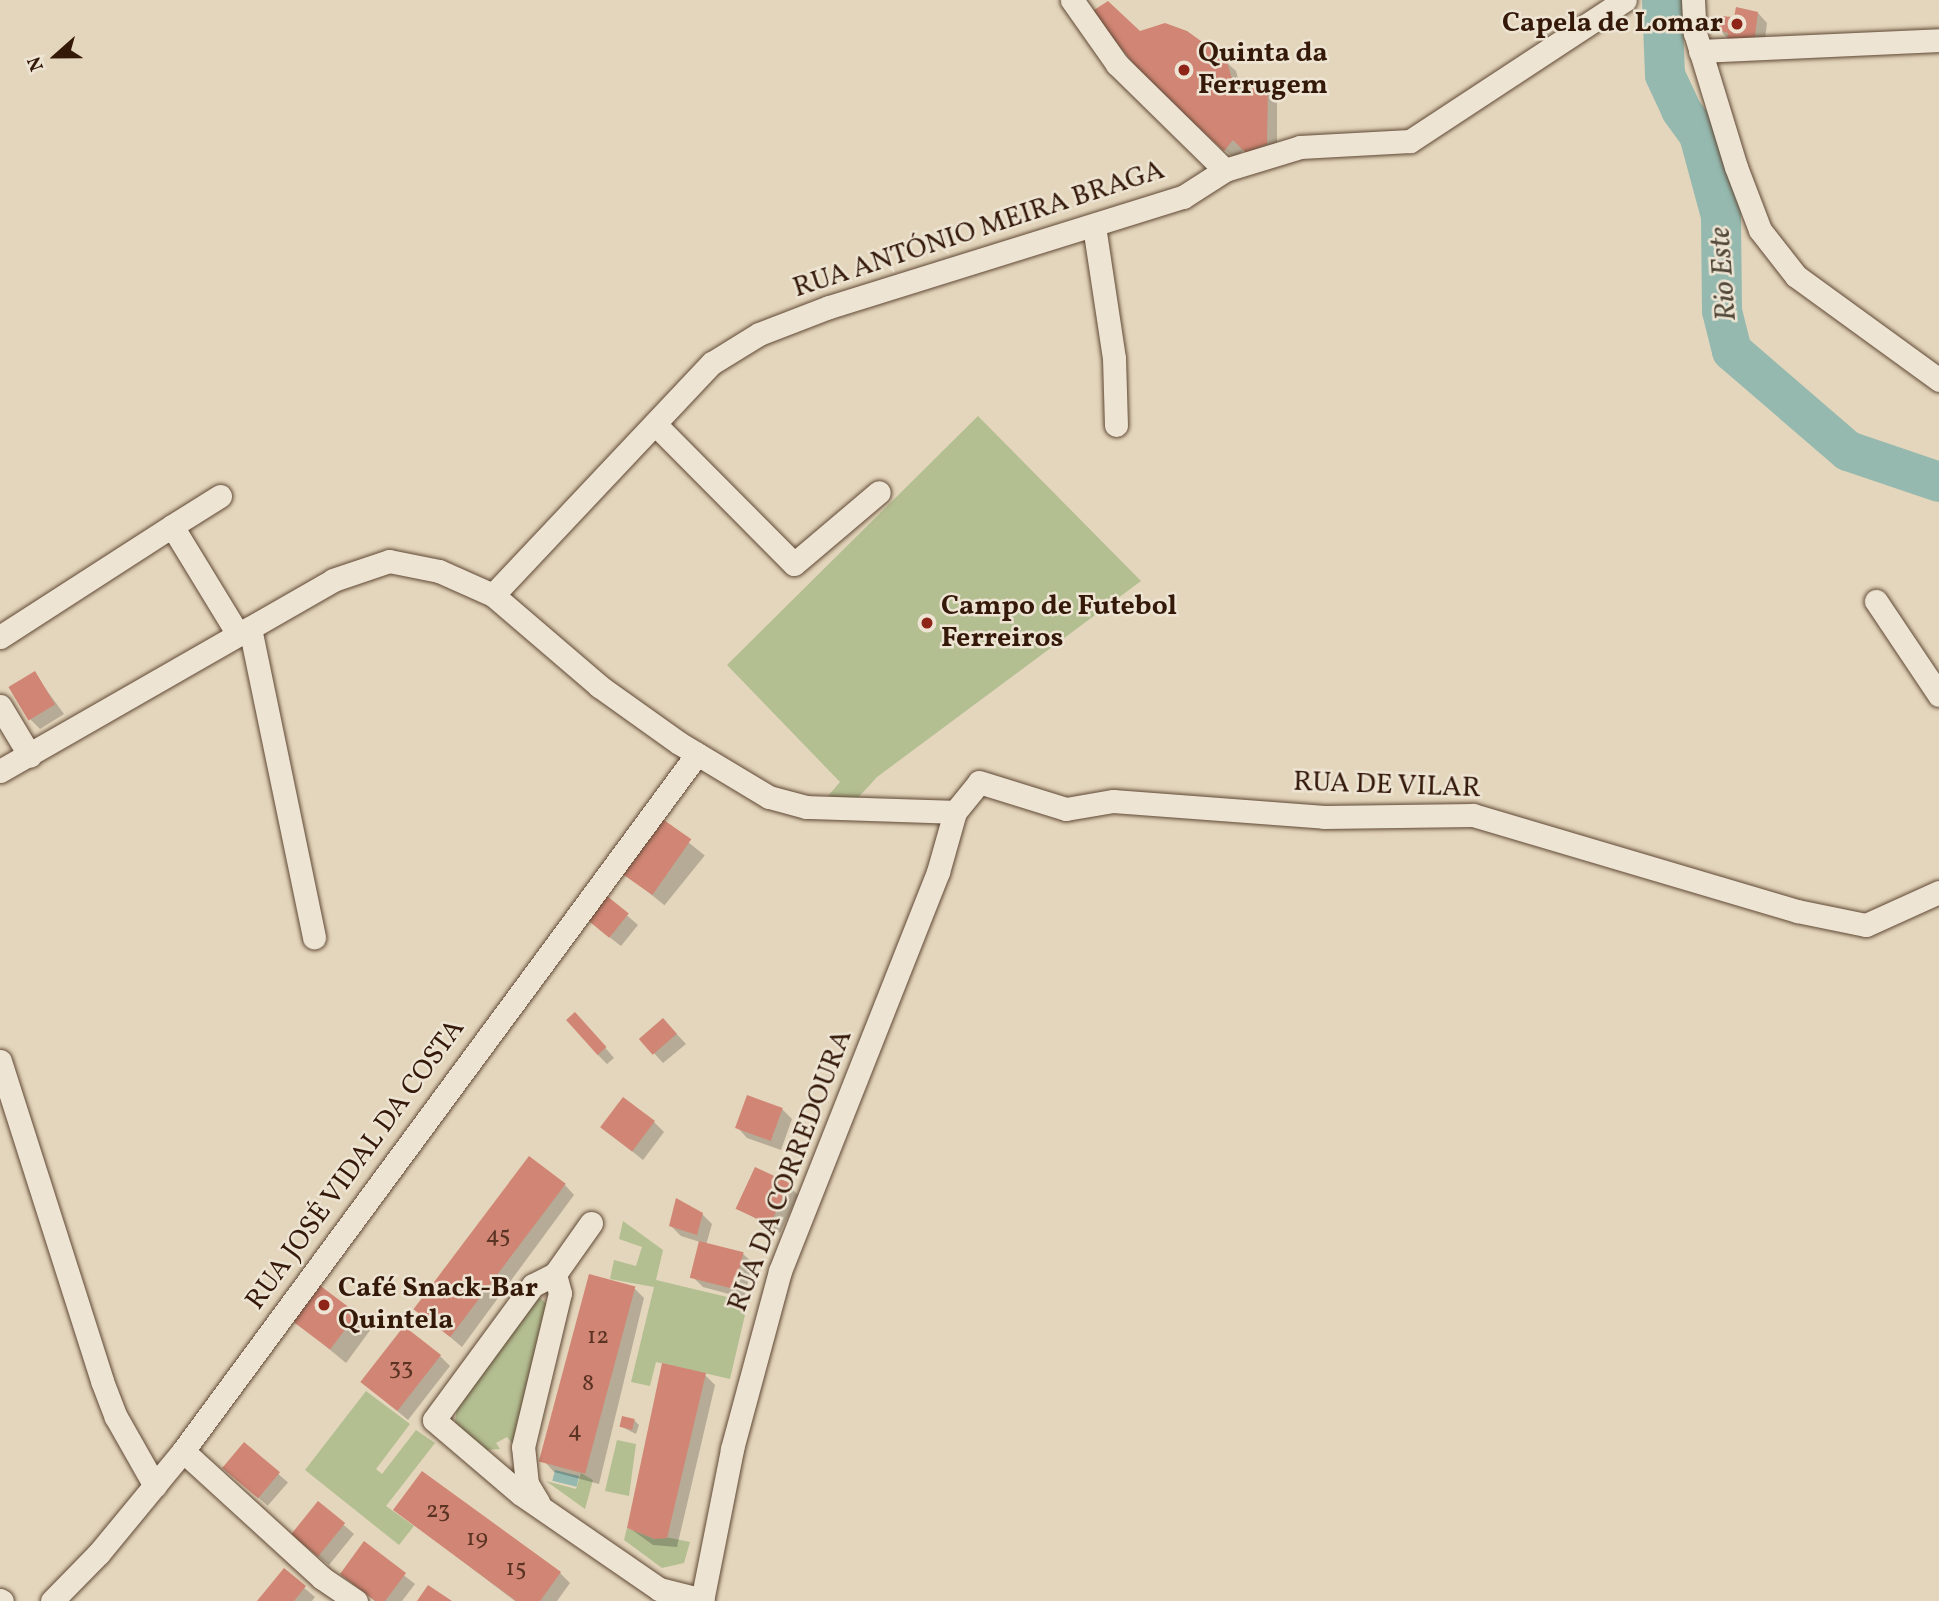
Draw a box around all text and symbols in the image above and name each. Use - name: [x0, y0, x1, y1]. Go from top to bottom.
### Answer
- place label: Capela de Lomar: [1502, 7, 1723, 41]
- marker: Capela de Lomar: [1729, 16, 1745, 32]
- north arrow: [21, 21, 91, 91]
- place label: Quinta da Ferrugem: [1198, 37, 1328, 103]
- text: N: [22, 52, 51, 75]
- marker: Quinta da Ferrugem: [1176, 62, 1192, 78]
- street label: RUA ANTÓNIO MEIRA BRAGA: [789, 154, 1169, 306]
- water label: Rio Este: [1703, 226, 1745, 322]
- place label: Campo de Futebol Ferreiros: [941, 590, 1177, 656]
- marker: Campo de Futebol Ferreiros: [919, 615, 935, 631]
- street label: RUA DE VILAR: [1292, 766, 1482, 806]
- street label: RUA JOSÉ VIDAL DA COSTA: [239, 1013, 473, 1317]
- street label: RUA DA CORREDOURA: [722, 1025, 860, 1317]
- house number: 45: [485, 1223, 511, 1251]
- place label: Café Snack-Bar Quintela: [338, 1272, 538, 1338]
- marker: Café Snack-Bar Quintela: [316, 1297, 332, 1313]
- house number: 12: [587, 1324, 609, 1352]
- house number: 33: [389, 1355, 413, 1383]
- house number: 8: [582, 1371, 594, 1399]
- house number: 4: [568, 1418, 582, 1446]
- house number: 23: [426, 1498, 450, 1526]
- house number: 19: [466, 1526, 488, 1554]
- house number: 15: [506, 1556, 526, 1584]

